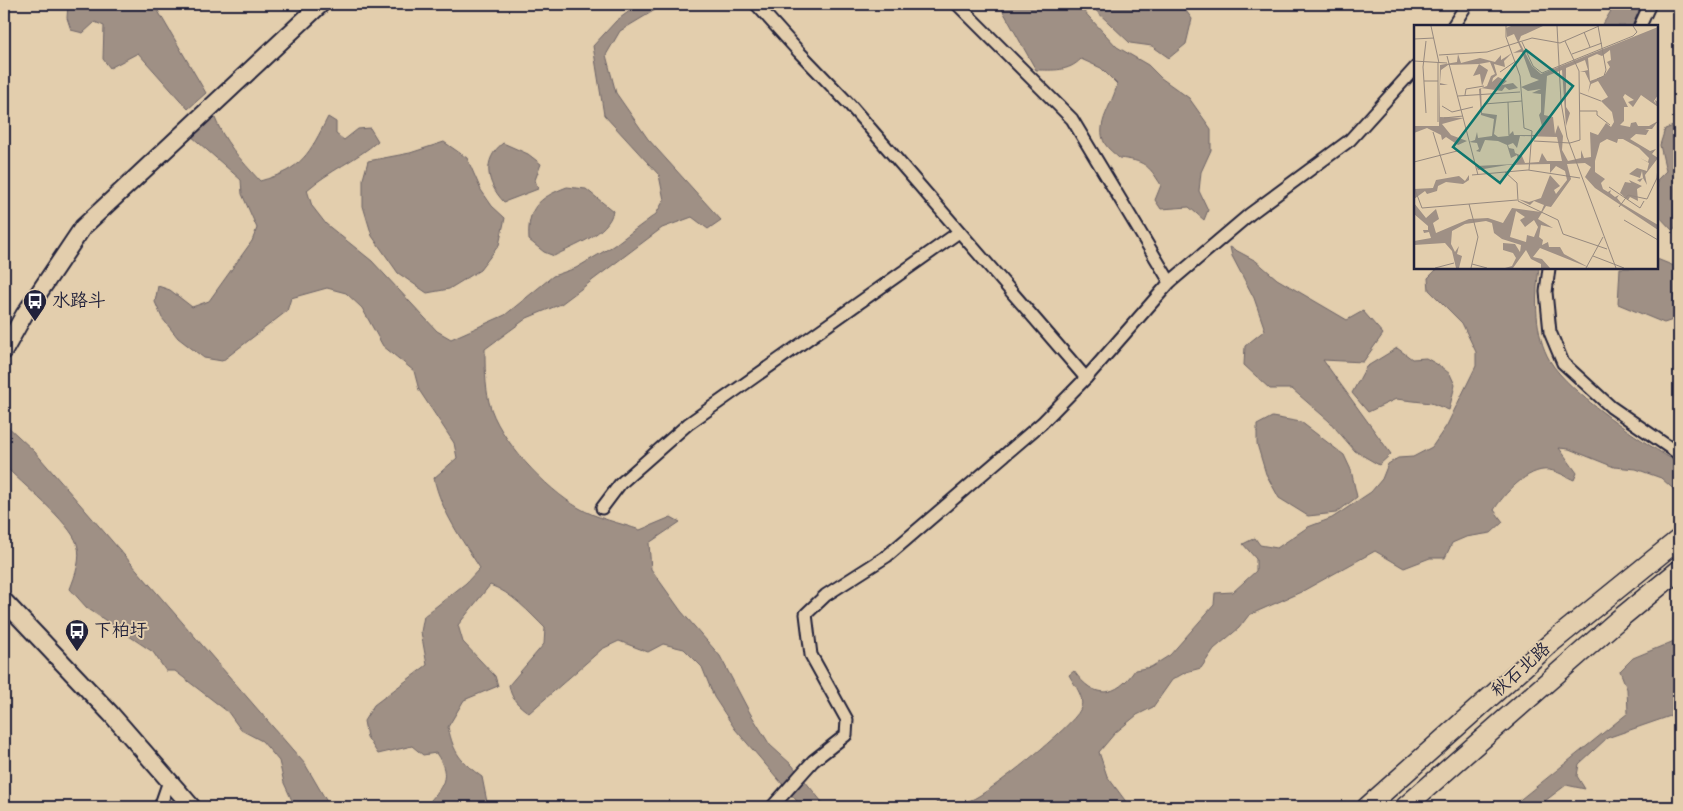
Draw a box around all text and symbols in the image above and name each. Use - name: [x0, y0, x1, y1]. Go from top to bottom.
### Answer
- inset map: [1414, 25, 1658, 269]
- bus stop icon: 水路斗: [22, 288, 48, 322]
- place label: 水路斗: [52, 289, 106, 313]
- bus stop icon: 下柏圩: [64, 618, 90, 652]
- place label: 下柏圩: [94, 619, 148, 643]
- street label: 秋石北路: [1486, 637, 1556, 703]

